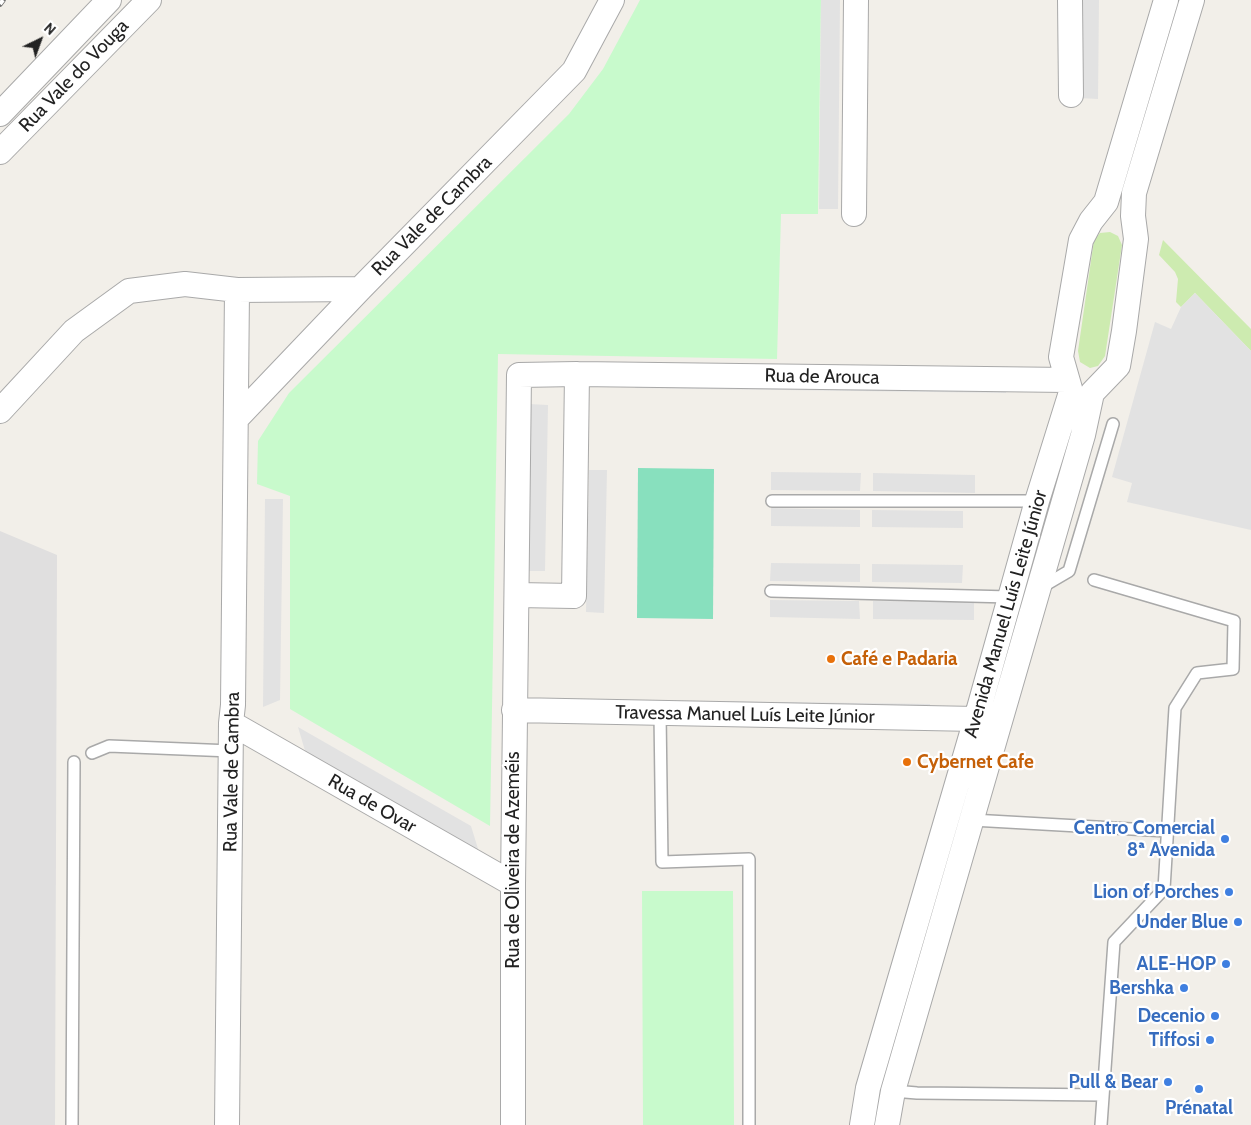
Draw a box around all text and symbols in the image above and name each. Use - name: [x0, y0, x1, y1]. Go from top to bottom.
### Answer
- street label: Rua Vale do Vouga: [15, 15, 133, 137]
- north arrow: [15, 15, 65, 65]
- text: N: [40, 19, 60, 39]
- street label: Rua Vale de Cambra: [367, 151, 497, 281]
- street label: Rua de Arouca: [764, 365, 880, 389]
- street label: Avenida Manuel Luís Leite Júnior: [960, 488, 1052, 740]
- place label: Café e Padaria: [841, 648, 958, 670]
- marker: Café e Padaria: [825, 653, 837, 665]
- street label: Rua Vale de Cambra: [219, 692, 245, 852]
- street label: Travessa Manuel Luís Leite Júnior: [615, 701, 875, 729]
- street label: Rua de Oliveira de Azeméis: [502, 751, 524, 969]
- place label: Cybernet Cafe: [917, 751, 1034, 773]
- marker: Cybernet Cafe: [901, 756, 913, 768]
- street label: Rua de Ovar: [324, 770, 420, 838]
- place label: Centro Comercial 8ª Avenida: [1073, 817, 1215, 861]
- marker: Centro Comercial 8ª Avenida: [1219, 833, 1231, 845]
- place label: Lion of Porches: [1093, 881, 1219, 903]
- marker: Lion of Porches: [1223, 886, 1235, 898]
- place label: Under Blue: [1136, 911, 1228, 933]
- marker: Under Blue: [1232, 916, 1244, 928]
- place label: ALE-HOP: [1136, 953, 1216, 975]
- marker: ALE-HOP: [1220, 958, 1232, 970]
- place label: Bershka: [1109, 977, 1174, 999]
- marker: Bershka: [1178, 982, 1190, 994]
- place label: Decenio: [1137, 1005, 1205, 1027]
- marker: Decenio: [1209, 1010, 1221, 1022]
- place label: Tiffosi: [1149, 1029, 1200, 1051]
- marker: Tiffosi: [1204, 1034, 1216, 1046]
- place label: Pull & Bear: [1068, 1071, 1158, 1093]
- marker: Pull & Bear: [1162, 1076, 1174, 1088]
- marker: Prénatal: [1193, 1083, 1205, 1095]
- place label: Prénatal: [1165, 1097, 1233, 1119]

